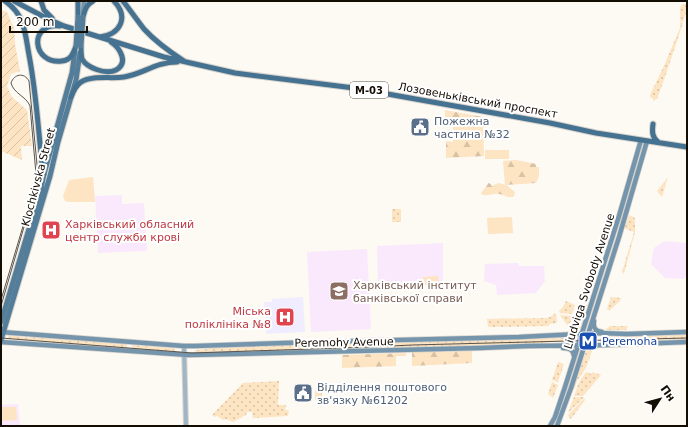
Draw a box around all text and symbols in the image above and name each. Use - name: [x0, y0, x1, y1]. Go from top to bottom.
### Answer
- scale bar: [10, 8, 87, 34]
- text: 200 m: [16, 15, 54, 29]
- street label: Лозовеньківський проспект: [397, 80, 559, 121]
- road number: М-03: [350, 82, 388, 98]
- place label: Пожежна частина №32: [434, 115, 510, 141]
- public building icon: Пожежна частина №32: [409, 116, 431, 138]
- street label: Klochkivska Street: [19, 126, 58, 228]
- street label: Liudviga Svobody Avenue: [561, 212, 618, 351]
- place label: Харківський обласний центр служби крові: [65, 218, 194, 244]
- hospital icon: Харківський обласний центр служби крові: [40, 219, 62, 241]
- place label: Харківський інститут банківської справи: [353, 279, 477, 305]
- school or university icon: Харківський інститут банківської справи: [328, 280, 350, 302]
- place label: Міська поліклініка №8: [185, 305, 271, 331]
- hospital icon: Міська поліклініка №8: [274, 306, 296, 328]
- metro station icon: Peremoha: [577, 330, 599, 352]
- street label: Peremohy Avenue: [294, 335, 394, 350]
- place label: Peremoha: [602, 335, 657, 348]
- north arrow: [640, 379, 680, 419]
- place label: Відділення поштового зв'язку №61202: [317, 381, 447, 407]
- public building icon: Відділення поштового зв'язку №61202: [292, 382, 314, 404]
- text: Пн: [657, 383, 678, 404]

